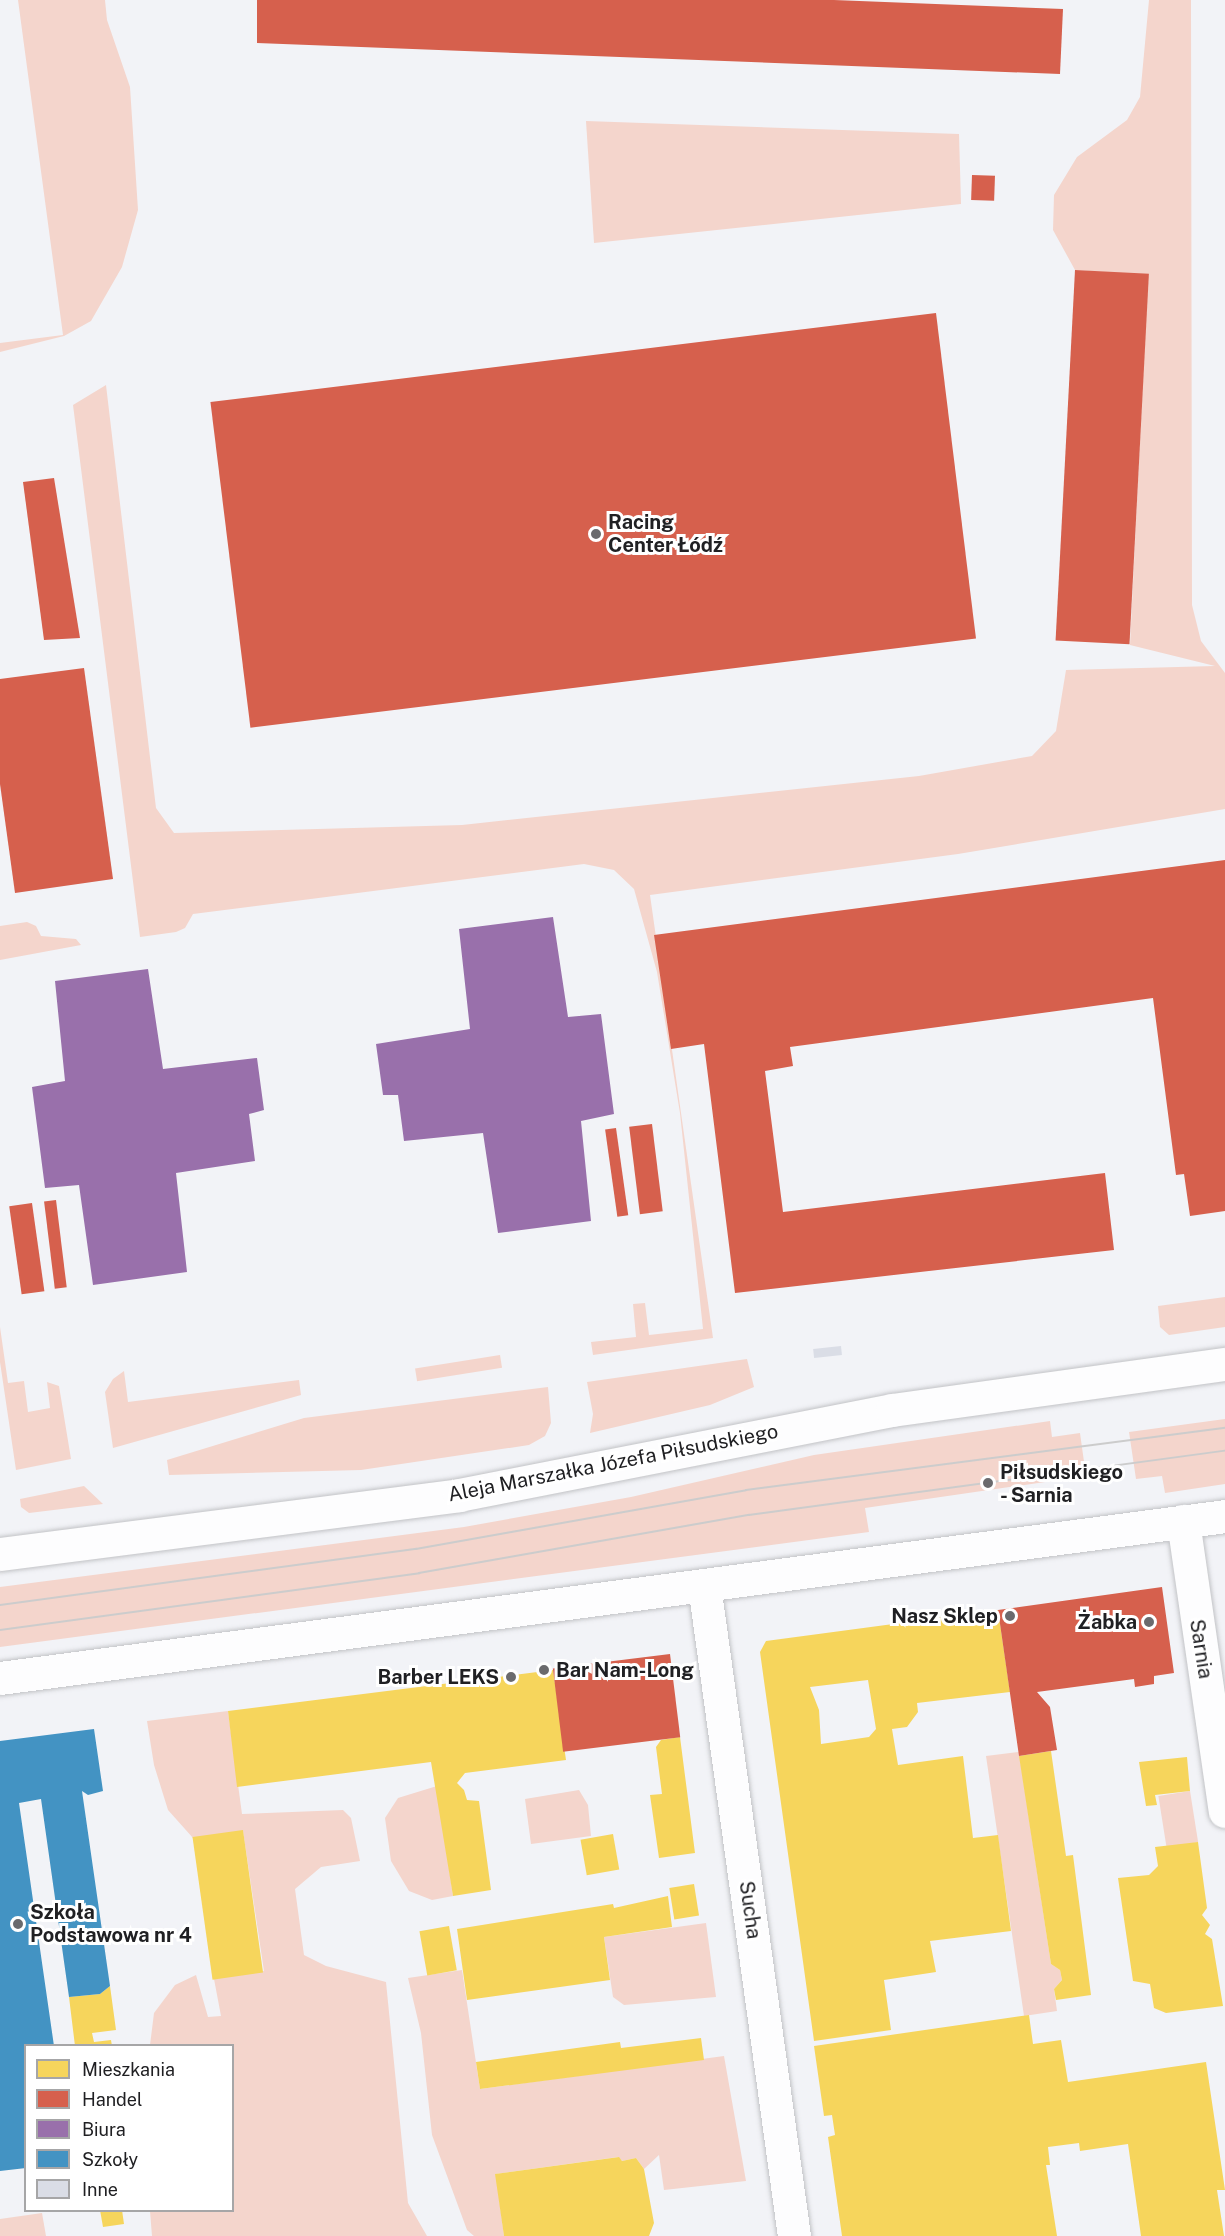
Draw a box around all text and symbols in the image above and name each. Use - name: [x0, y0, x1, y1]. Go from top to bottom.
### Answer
- place label: Racing Center Łódź: [608, 510, 723, 557]
- marker: Racing Center Łódź: [589, 527, 603, 541]
- street label: Aleja Marszałka Józefa Piłsudskiego: [446, 1419, 780, 1507]
- place label: Piłsudskiego - Sarnia: [1000, 1460, 1123, 1507]
- marker: Piłsudskiego - Sarnia: [981, 1476, 995, 1490]
- place label: Nasz Sklep: [891, 1604, 998, 1628]
- marker: Nasz Sklep: [1003, 1609, 1017, 1623]
- place label: Żabka: [1077, 1610, 1137, 1634]
- marker: Żabka: [1142, 1615, 1156, 1629]
- street label: Sarnia: [1184, 1618, 1218, 1680]
- place label: Bar Nam-Long: [556, 1658, 694, 1682]
- marker: Bar Nam-Long: [537, 1663, 551, 1677]
- place label: Barber LEKS: [378, 1665, 499, 1689]
- marker: Barber LEKS: [504, 1670, 518, 1684]
- street label: Sucha: [734, 1879, 766, 1941]
- place label: Szkoła Podstawowa nr 4: [30, 1900, 192, 1947]
- marker: Szkoła Podstawowa nr 4: [11, 1917, 25, 1931]
- legend: [24, 2044, 234, 2212]
- text: Mieszkania: [82, 2059, 175, 2080]
- text: Handel: [82, 2089, 142, 2110]
- text: Biura: [82, 2119, 126, 2140]
- text: Szkoły: [82, 2149, 138, 2170]
- text: Inne: [82, 2179, 118, 2200]

